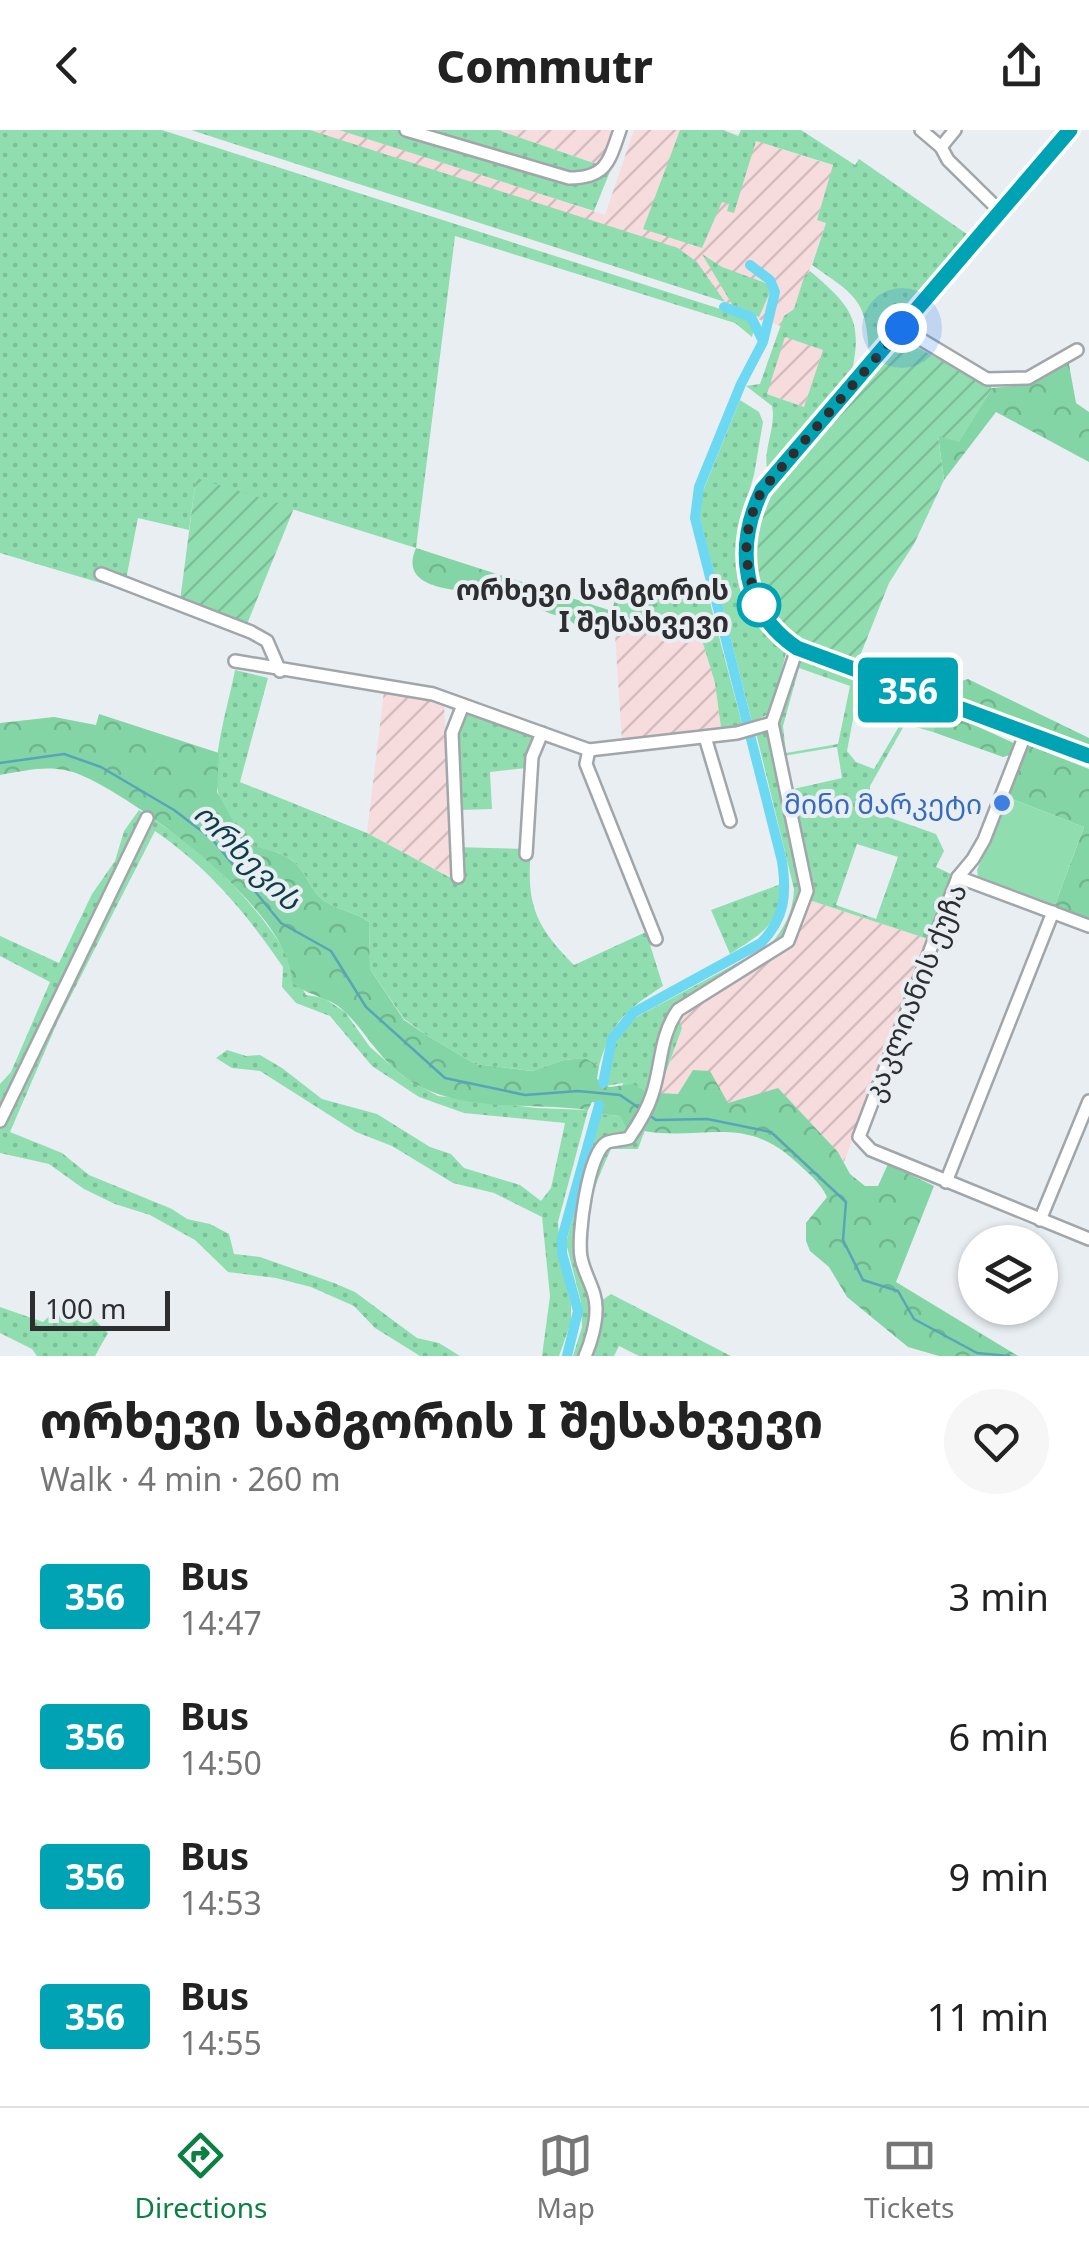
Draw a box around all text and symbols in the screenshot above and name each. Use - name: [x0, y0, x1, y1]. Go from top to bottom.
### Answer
- text: Commutr: [436, 35, 653, 96]
- icon: back: [40, 38, 95, 93]
- icon: share: [994, 38, 1049, 93]
- your location: [877, 303, 927, 353]
- place label: ორხევი სამგორის I შესახვევი: [456, 570, 729, 640]
- marker: ორხევი სამგორის I შესახვევი: [738, 584, 780, 626]
- line badge: 356: [850, 658, 966, 722]
- text: 356: [878, 667, 938, 714]
- place label: მინი მარკეტი: [784, 784, 982, 822]
- marker: მინი მარკეტი: [991, 792, 1013, 814]
- water label: ორხევის: [185, 793, 311, 919]
- street label: კაკლიანის ქუჩა: [853, 877, 975, 1107]
- map controls: [958, 1225, 1058, 1325]
- button: layers: [958, 1225, 1058, 1325]
- scale bar: [30, 1286, 170, 1330]
- text: 100 m: [45, 1289, 127, 1327]
- text: ორხევი სამგორის I შესახვევი: [40, 1387, 823, 1452]
- button: heart: [944, 1389, 1049, 1494]
- text: Walk · 4 min · 260 m: [40, 1457, 341, 1500]
- text: Bus: [180, 1549, 249, 1601]
- text: 3 min: [949, 1570, 1049, 1622]
- text: 356: [65, 1573, 125, 1620]
- text: 14:47: [180, 1601, 262, 1644]
- text: Bus: [180, 1689, 249, 1741]
- text: 6 min: [949, 1710, 1049, 1762]
- text: 356: [65, 1713, 125, 1760]
- text: 14:50: [180, 1741, 262, 1784]
- text: Bus: [180, 1829, 249, 1881]
- text: 9 min: [949, 1850, 1049, 1902]
- text: 356: [65, 1853, 125, 1900]
- text: 14:53: [180, 1881, 262, 1924]
- text: Bus: [180, 1969, 249, 2021]
- text: 11 min: [927, 1990, 1049, 2042]
- text: 356: [65, 1993, 125, 2040]
- text: 14:55: [180, 2021, 262, 2064]
- tab: Directions: [135, 2128, 267, 2226]
- tab: Map: [537, 2128, 595, 2226]
- tab: Tickets: [864, 2128, 954, 2226]

